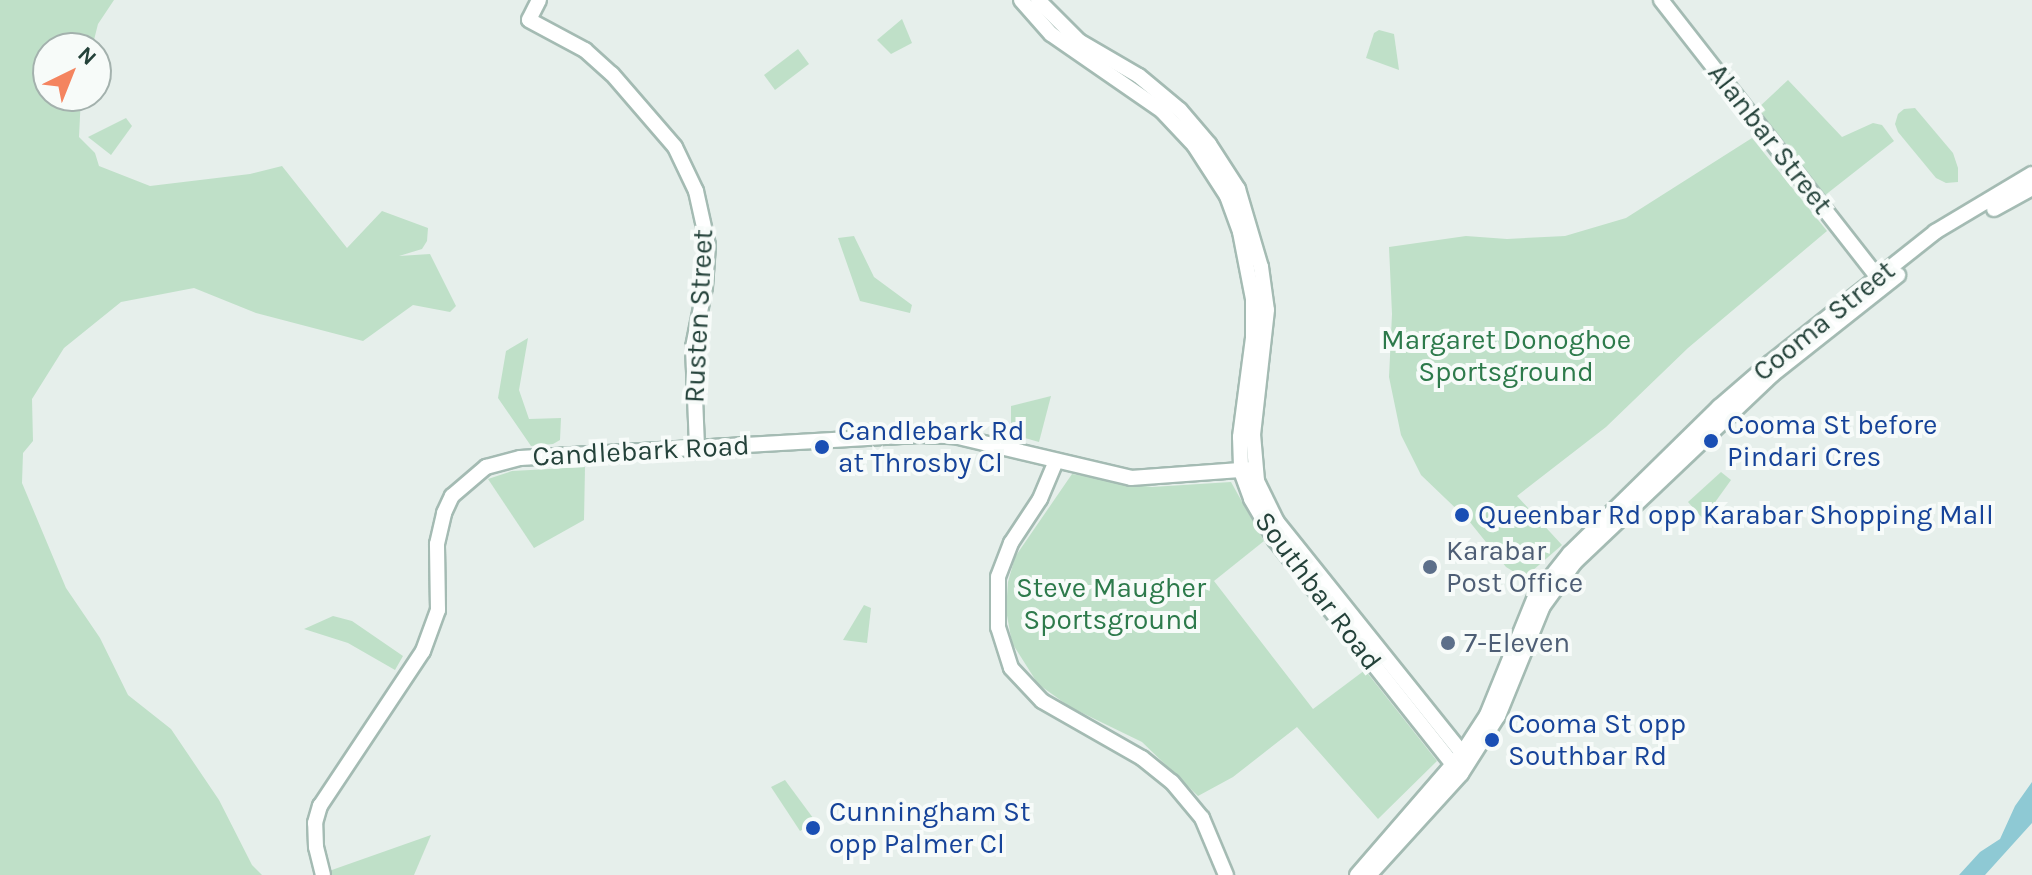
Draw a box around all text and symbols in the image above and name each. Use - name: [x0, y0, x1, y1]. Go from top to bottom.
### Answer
- north arrow: [32, 32, 112, 112]
- text: N: [72, 41, 102, 71]
- street label: Alanbar Street: [1701, 57, 1839, 221]
- street label: Rusten Street: [678, 228, 720, 404]
- street label: Cooma Street: [1746, 254, 1902, 388]
- park label: Margaret Donoghoe Sportsground: [1381, 323, 1631, 389]
- place label: Cooma St before Pindari Cres: [1727, 408, 1937, 474]
- place label: Candlebark Rd at Throsby Cl: [838, 414, 1025, 480]
- street label: Candlebark Road: [532, 429, 750, 473]
- marker: Cooma St before Pindari Cres: [1702, 432, 1720, 450]
- marker: Candlebark Rd at Throsby Cl: [813, 438, 831, 456]
- place label: Queenbar Rd opp Karabar Shopping Mall: [1478, 498, 1994, 532]
- street label: Southbar Road: [1247, 505, 1389, 677]
- marker: Queenbar Rd opp Karabar Shopping Mall: [1453, 506, 1471, 524]
- place label: Karabar Post Office: [1446, 534, 1583, 600]
- marker: Karabar Post Office: [1421, 558, 1439, 576]
- park label: Steve Maugher Sportsground: [1016, 571, 1206, 637]
- place label: 7-Eleven: [1464, 626, 1570, 660]
- marker: 7-Eleven: [1439, 634, 1457, 652]
- place label: Cooma St opp Southbar Rd: [1508, 707, 1686, 773]
- marker: Cooma St opp Southbar Rd: [1483, 731, 1501, 749]
- place label: Cunningham St opp Palmer Cl: [829, 795, 1031, 861]
- marker: Cunningham St opp Palmer Cl: [804, 819, 822, 837]

